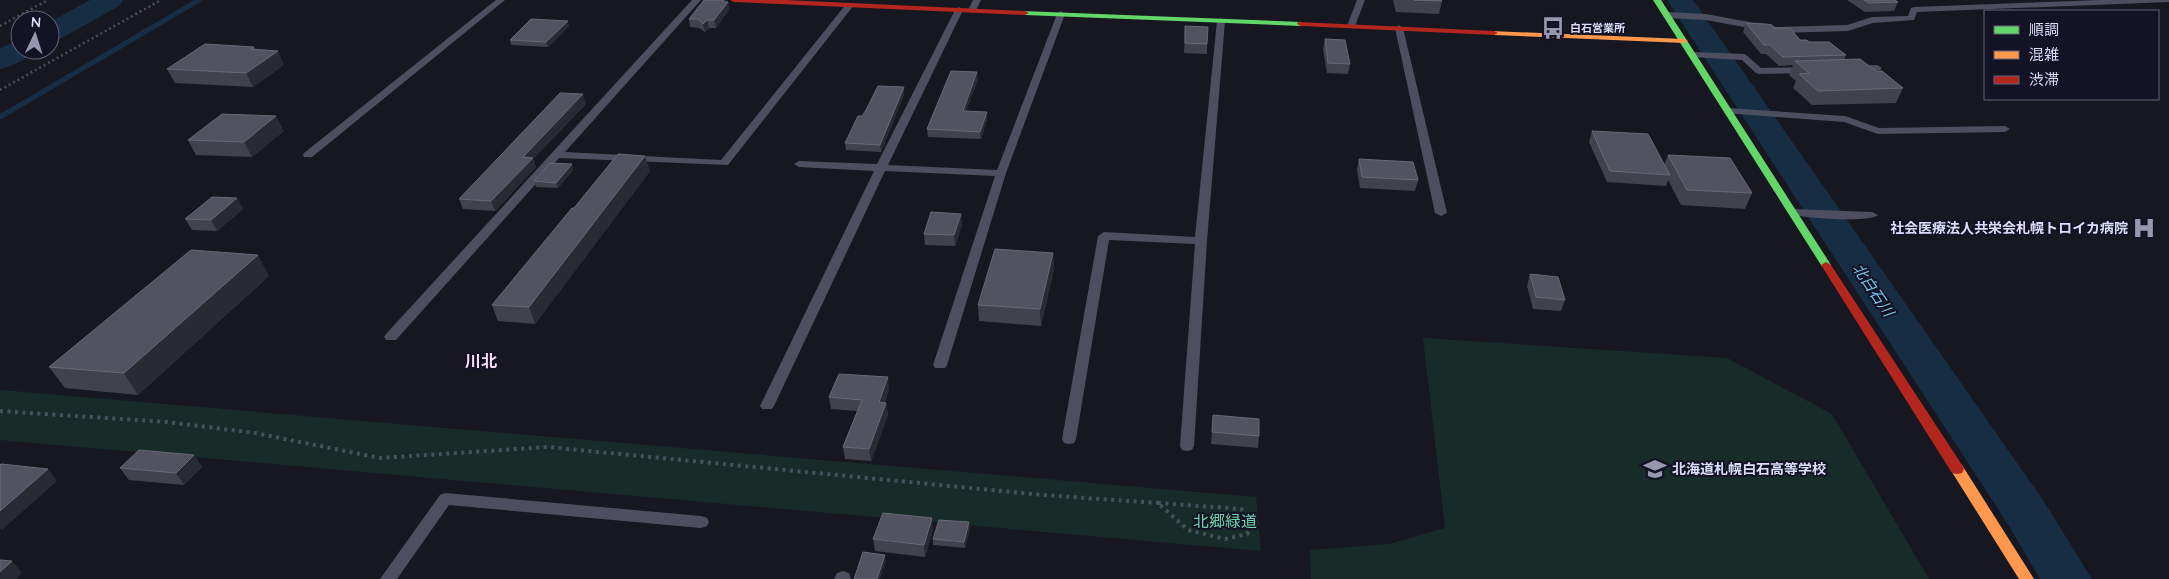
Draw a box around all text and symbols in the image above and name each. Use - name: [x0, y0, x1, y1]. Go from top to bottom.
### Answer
- north arrow: [10, 10, 60, 60]
- legend: [1984, 10, 2159, 100]
- text: N: [30, 13, 42, 31]
- bus stop icon: 白石営業所: [1540, 15, 1566, 41]
- text: 順調: [2029, 20, 2059, 39]
- place label: 白石営業所: [1570, 21, 1625, 35]
- text: 混雑: [2029, 45, 2059, 64]
- text: 渋滞: [2029, 70, 2059, 89]
- hospital icon: 社会医療法人共栄会札幌トロイカ病院: [2131, 215, 2157, 241]
- place label: 社会医療法人共栄会札幌トロイカ病院: [1890, 219, 2128, 237]
- water label: 北白石川: [1849, 260, 1899, 322]
- district label: 川北: [465, 351, 497, 371]
- school or university icon: 北海道札幌白石高等学校: [1642, 456, 1668, 482]
- place label: 北海道札幌白石高等学校: [1672, 460, 1826, 478]
- park label: 北郷緑道: [1193, 511, 1257, 531]

